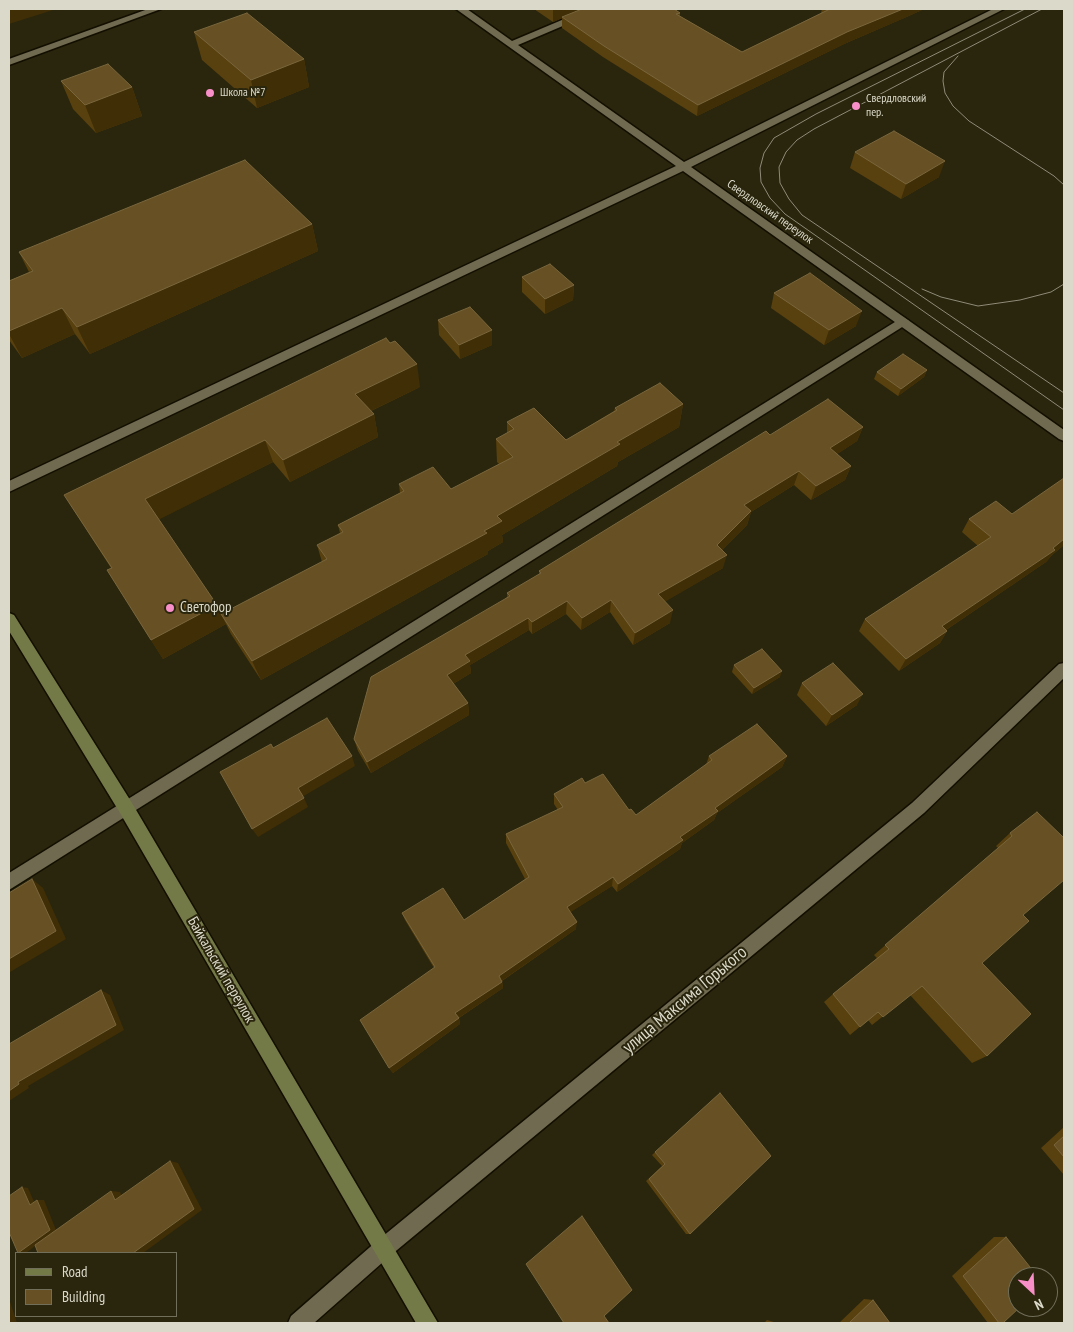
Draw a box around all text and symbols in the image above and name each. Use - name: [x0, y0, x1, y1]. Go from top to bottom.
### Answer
- place label: Школа №7: [220, 86, 266, 100]
- marker: Школа №7: [204, 87, 216, 99]
- place label: Свердловский пер.: [866, 92, 926, 120]
- marker: Свердловский пер.: [850, 100, 862, 112]
- street label: Свердловский переулок: [724, 177, 816, 247]
- place label: Светофор: [180, 599, 231, 617]
- marker: Светофор: [164, 602, 176, 614]
- street label: Байкальский переулок: [183, 914, 259, 1026]
- street label: улица Максима Горького: [618, 942, 752, 1058]
- legend: [15, 1252, 178, 1317]
- text: Road: [62, 1262, 88, 1281]
- north arrow: [1008, 1267, 1058, 1317]
- text: Building: [62, 1287, 105, 1306]
- text: N: [1032, 1295, 1046, 1314]

